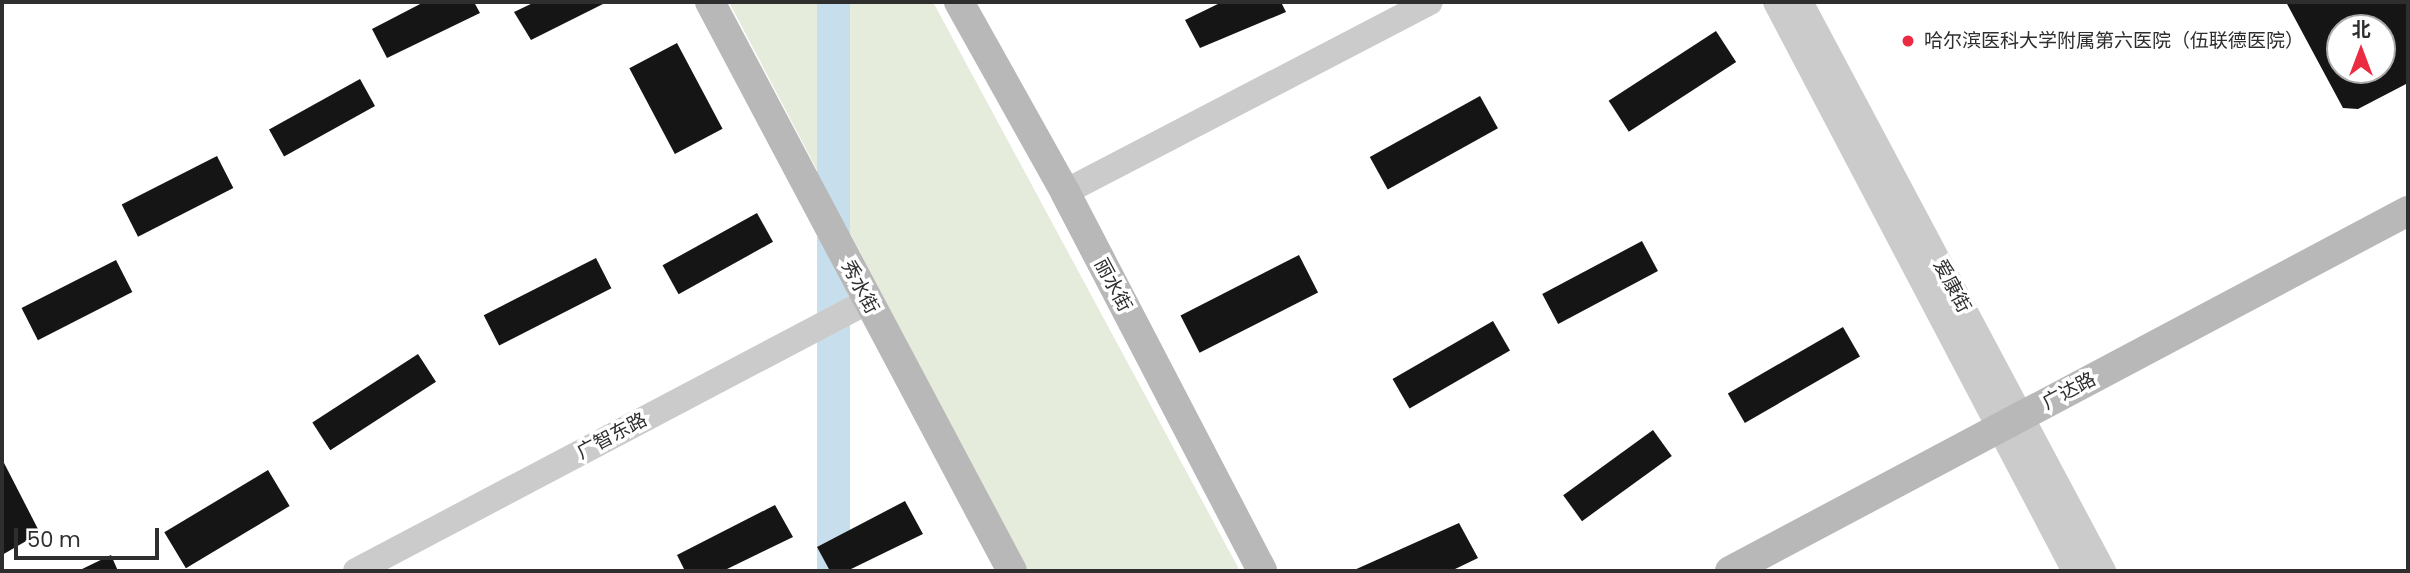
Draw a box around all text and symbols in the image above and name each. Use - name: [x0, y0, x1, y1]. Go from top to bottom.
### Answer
- north arrow: [2326, 14, 2396, 84]
- text: 北: [2351, 16, 2371, 43]
- place label: 哈尔滨医科大学附属第六医院（伍联德医院）: [1924, 30, 2304, 52]
- marker: 哈尔滨医科大学附属第六医院（伍联德医院）: [1898, 31, 1918, 51]
- street label: 丽水街: [1090, 254, 1136, 316]
- street label: 爱康街: [1929, 255, 1975, 317]
- street label: 秀水街: [837, 256, 883, 318]
- street label: 广达路: [2038, 368, 2100, 414]
- street label: 广智东路: [573, 408, 651, 464]
- scale bar: [18, 514, 163, 558]
- text: 50 m: [27, 525, 81, 554]

